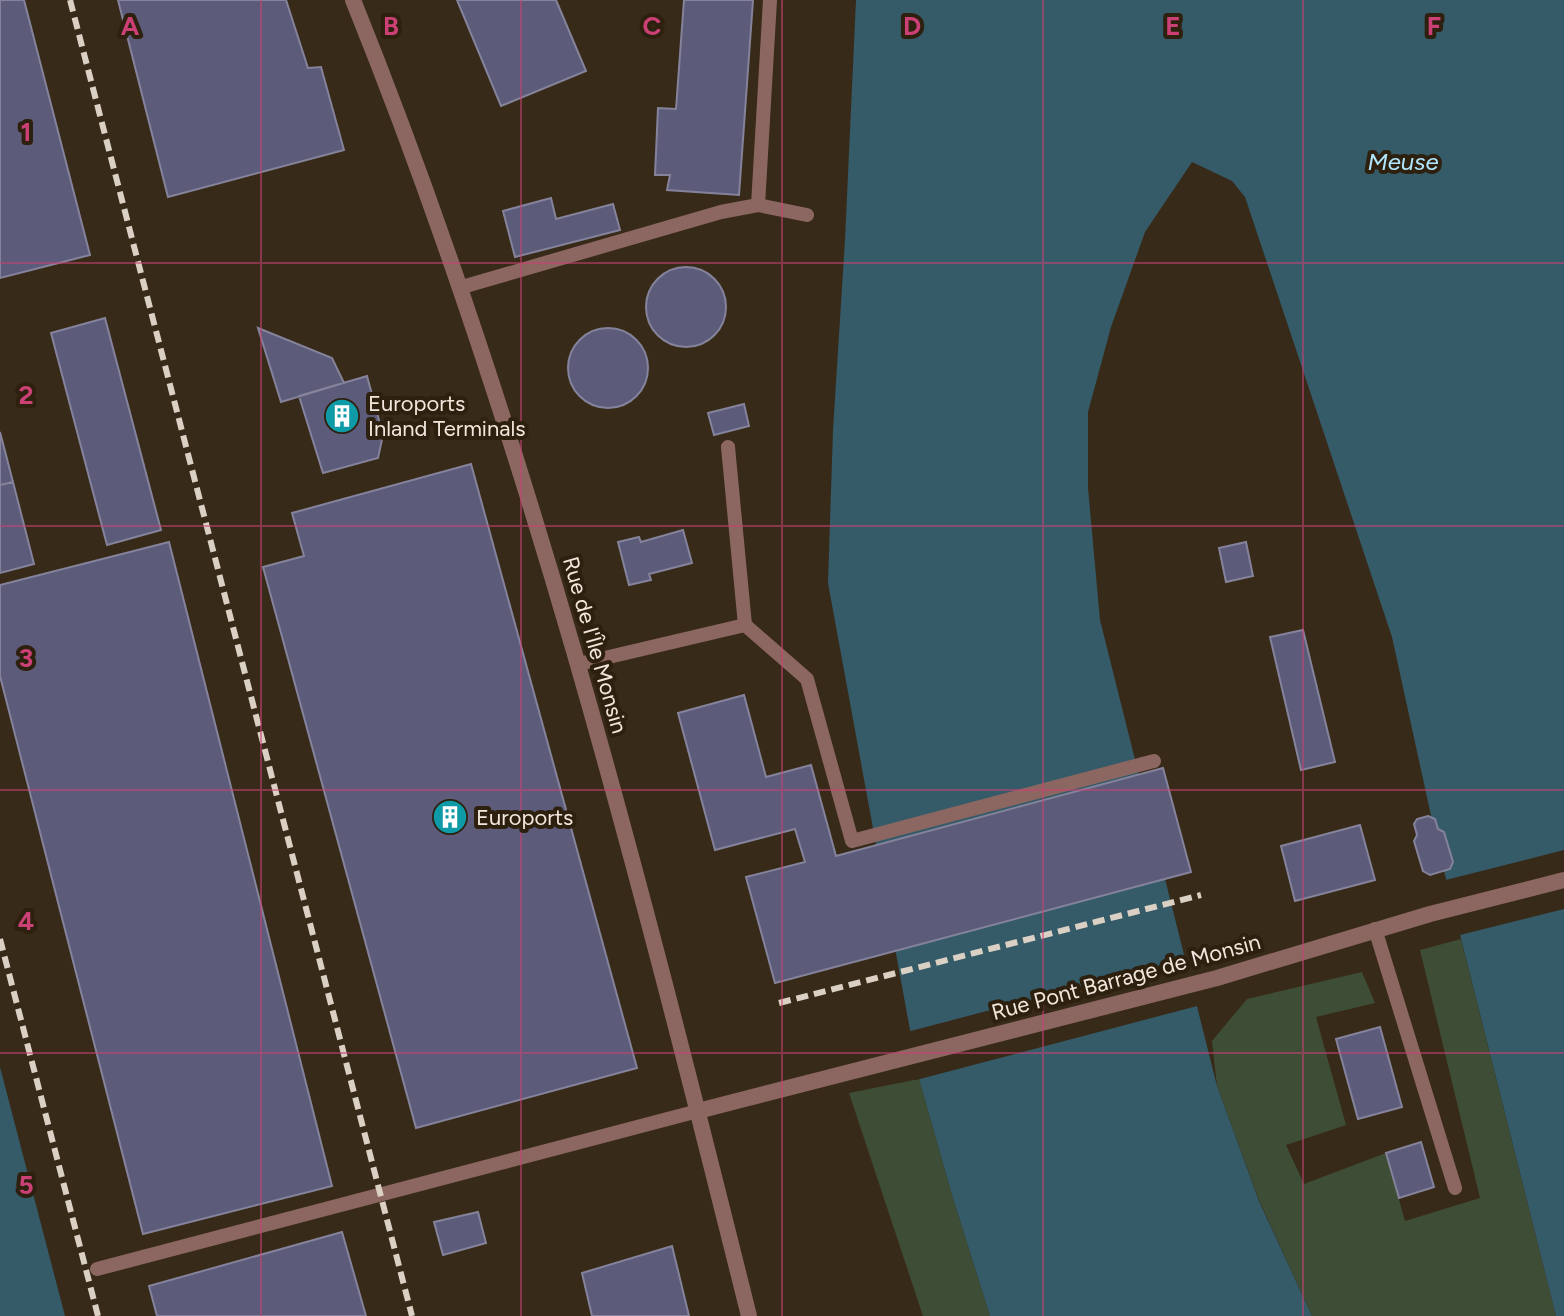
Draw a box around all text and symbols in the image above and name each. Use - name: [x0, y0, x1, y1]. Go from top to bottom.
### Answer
- text: A: [121, 10, 140, 42]
- text: B: [383, 10, 399, 42]
- text: C: [643, 10, 662, 42]
- text: D: [903, 10, 921, 42]
- text: E: [1165, 10, 1181, 42]
- text: F: [1427, 10, 1441, 42]
- text: 1: [21, 116, 31, 148]
- water label: Meuse: [1367, 147, 1439, 176]
- text: 2: [18, 379, 34, 411]
- place label: Euroports Inland Terminals: [368, 390, 526, 442]
- building icon: Euroports Inland Terminals: [323, 397, 361, 435]
- street label: Rue de l'Île Monsin: [557, 554, 633, 736]
- text: 3: [19, 642, 33, 674]
- building icon: Euroports: [431, 798, 469, 836]
- place label: Euroports: [476, 804, 573, 831]
- text: 4: [18, 905, 34, 937]
- street label: Rue Pont Barrage de Monsin: [988, 928, 1264, 1026]
- text: 5: [18, 1169, 34, 1201]

